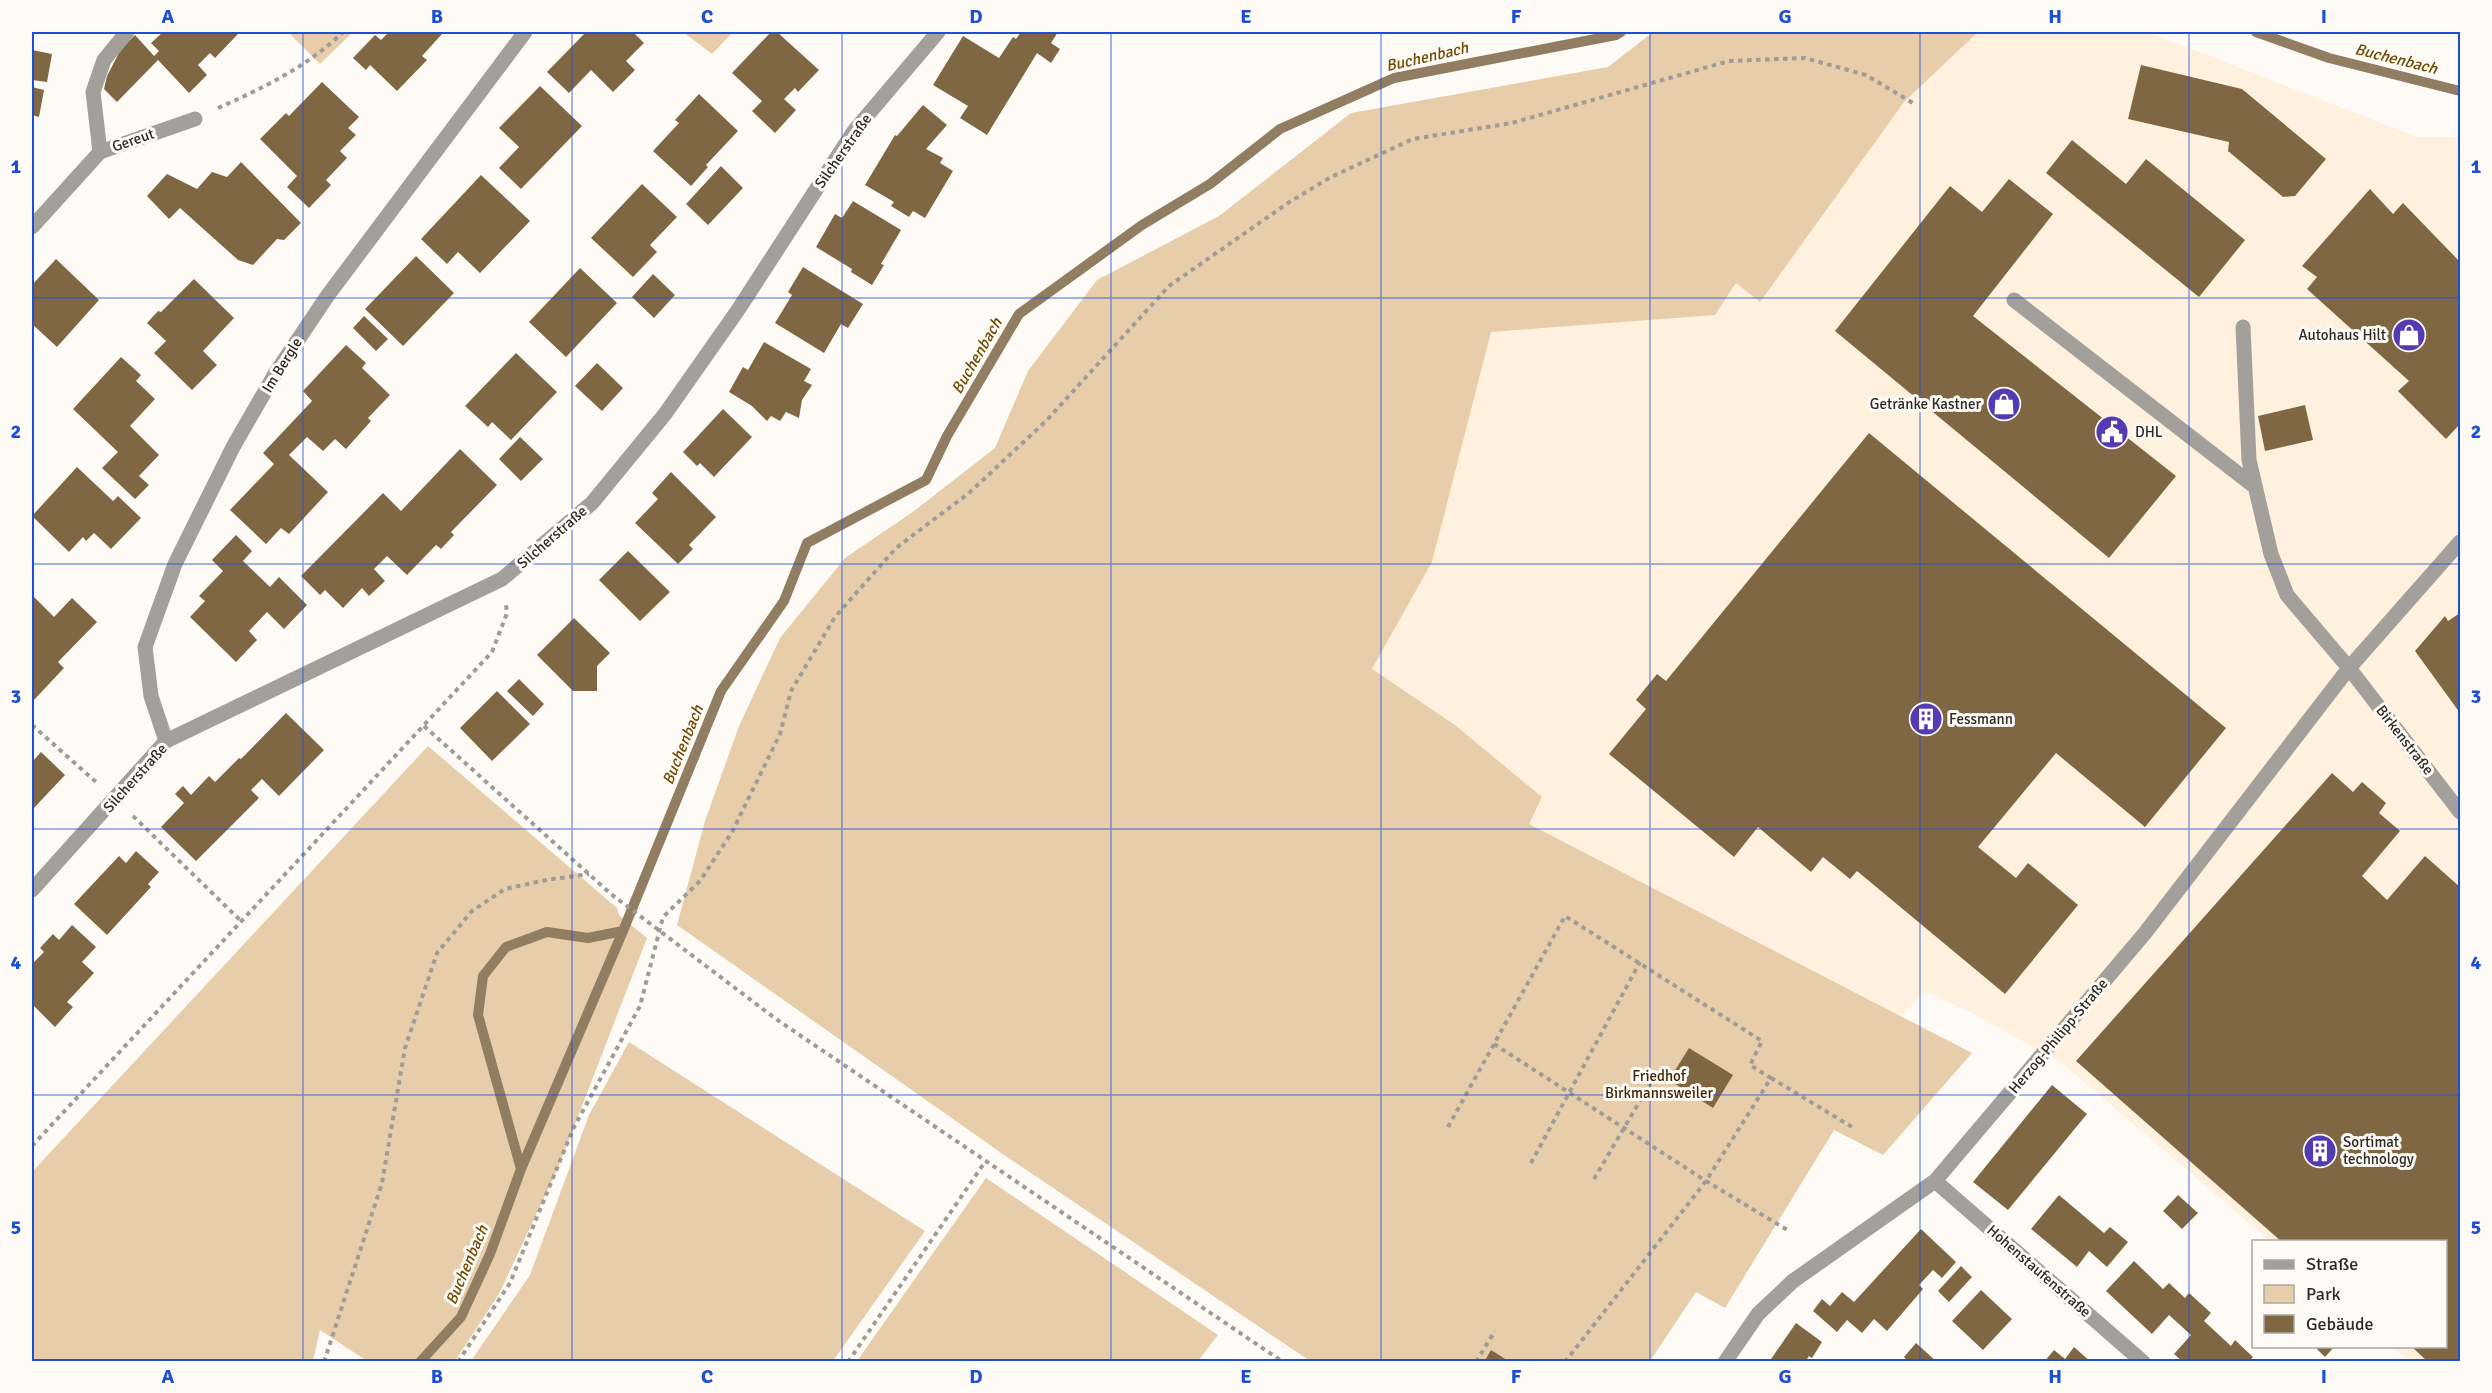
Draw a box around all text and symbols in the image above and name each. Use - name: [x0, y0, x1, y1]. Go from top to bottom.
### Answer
- text: A: [162, 4, 175, 29]
- text: B: [431, 4, 443, 29]
- text: C: [701, 4, 713, 29]
- text: D: [969, 4, 983, 29]
- text: E: [1240, 4, 1252, 29]
- text: F: [1511, 4, 1522, 29]
- text: G: [1778, 4, 1792, 29]
- text: H: [2048, 4, 2062, 29]
- text: I: [2321, 4, 2327, 29]
- water label: Buchenbach: [1384, 38, 1471, 76]
- water label: Buchenbach: [2353, 39, 2440, 79]
- street label: Silcherstraße: [811, 110, 875, 192]
- street label: Gereut: [110, 124, 156, 156]
- text: 1: [11, 154, 22, 179]
- text: 1: [2471, 154, 2482, 179]
- water label: Buchenbach: [947, 313, 1007, 397]
- shop icon: Autohaus Hilt: [2391, 317, 2427, 353]
- place label: Autohaus Hilt: [2298, 326, 2386, 344]
- street label: Im Bergle: [258, 334, 306, 396]
- shop icon: Getränke Kastner: [1986, 386, 2022, 422]
- place label: Getränke Kastner: [1870, 395, 1981, 413]
- public building icon: DHL: [2094, 414, 2130, 450]
- text: 2: [11, 419, 21, 444]
- text: 2: [2471, 419, 2481, 444]
- place label: DHL: [2135, 423, 2163, 441]
- street label: Silcherstraße: [513, 502, 591, 572]
- text: 3: [11, 684, 21, 709]
- text: 3: [2471, 684, 2481, 709]
- water label: Buchenbach: [658, 701, 709, 788]
- building icon: Fessmann: [1908, 701, 1944, 737]
- street label: Birkenstraße: [2372, 702, 2438, 778]
- place label: Fessmann: [1949, 710, 2013, 728]
- street label: Silcherstraße: [99, 740, 171, 816]
- text: 4: [11, 950, 22, 975]
- text: 4: [2471, 950, 2482, 975]
- street label: Herzog-Philipp-Straße: [2005, 975, 2111, 1097]
- park label: Friedhof Birkmannsweiler: [1605, 1067, 1714, 1102]
- building icon: Sortimat technology: [2302, 1133, 2338, 1169]
- place label: Sortimat technology: [2343, 1133, 2414, 1168]
- text: 5: [11, 1215, 21, 1240]
- text: 5: [2471, 1215, 2481, 1240]
- water label: Buchenbach: [441, 1221, 493, 1308]
- street label: Hohenstaufenstraße: [1983, 1221, 2095, 1321]
- legend: [2252, 1240, 2447, 1348]
- text: Straße: [2306, 1253, 2358, 1275]
- text: Park: [2306, 1283, 2341, 1305]
- text: Gebäude: [2306, 1313, 2374, 1335]
- text: A: [162, 1364, 175, 1389]
- text: B: [431, 1364, 443, 1389]
- text: C: [701, 1364, 713, 1389]
- text: D: [969, 1364, 983, 1389]
- text: E: [1240, 1364, 1252, 1389]
- text: F: [1511, 1364, 1522, 1389]
- text: G: [1778, 1364, 1792, 1389]
- text: H: [2048, 1364, 2062, 1389]
- text: I: [2321, 1364, 2327, 1389]

